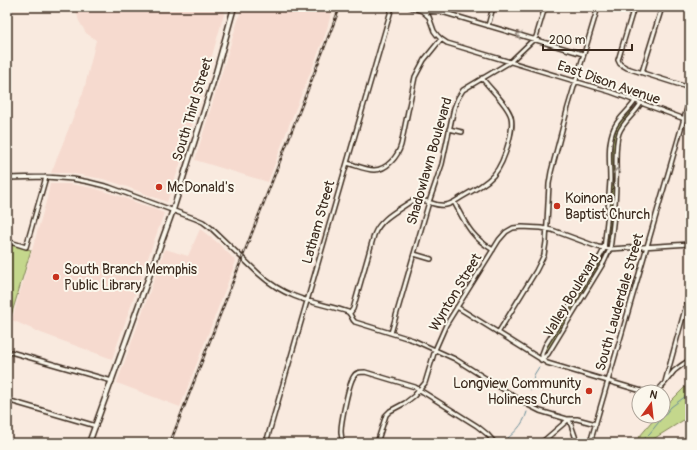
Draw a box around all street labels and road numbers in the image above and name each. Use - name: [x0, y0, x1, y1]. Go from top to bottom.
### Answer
- street label: South Third Street: [169, 55, 216, 163]
- street label: East Dison Avenue: [555, 57, 663, 108]
- street label: Shadowlawn Boulevard: [403, 95, 456, 227]
- street label: Latham Street: [298, 178, 339, 266]
- street label: South Lauderdale Street: [592, 231, 647, 373]
- street label: Wynton Street: [426, 250, 485, 334]
- street label: Valley Boulevard: [540, 250, 603, 340]

